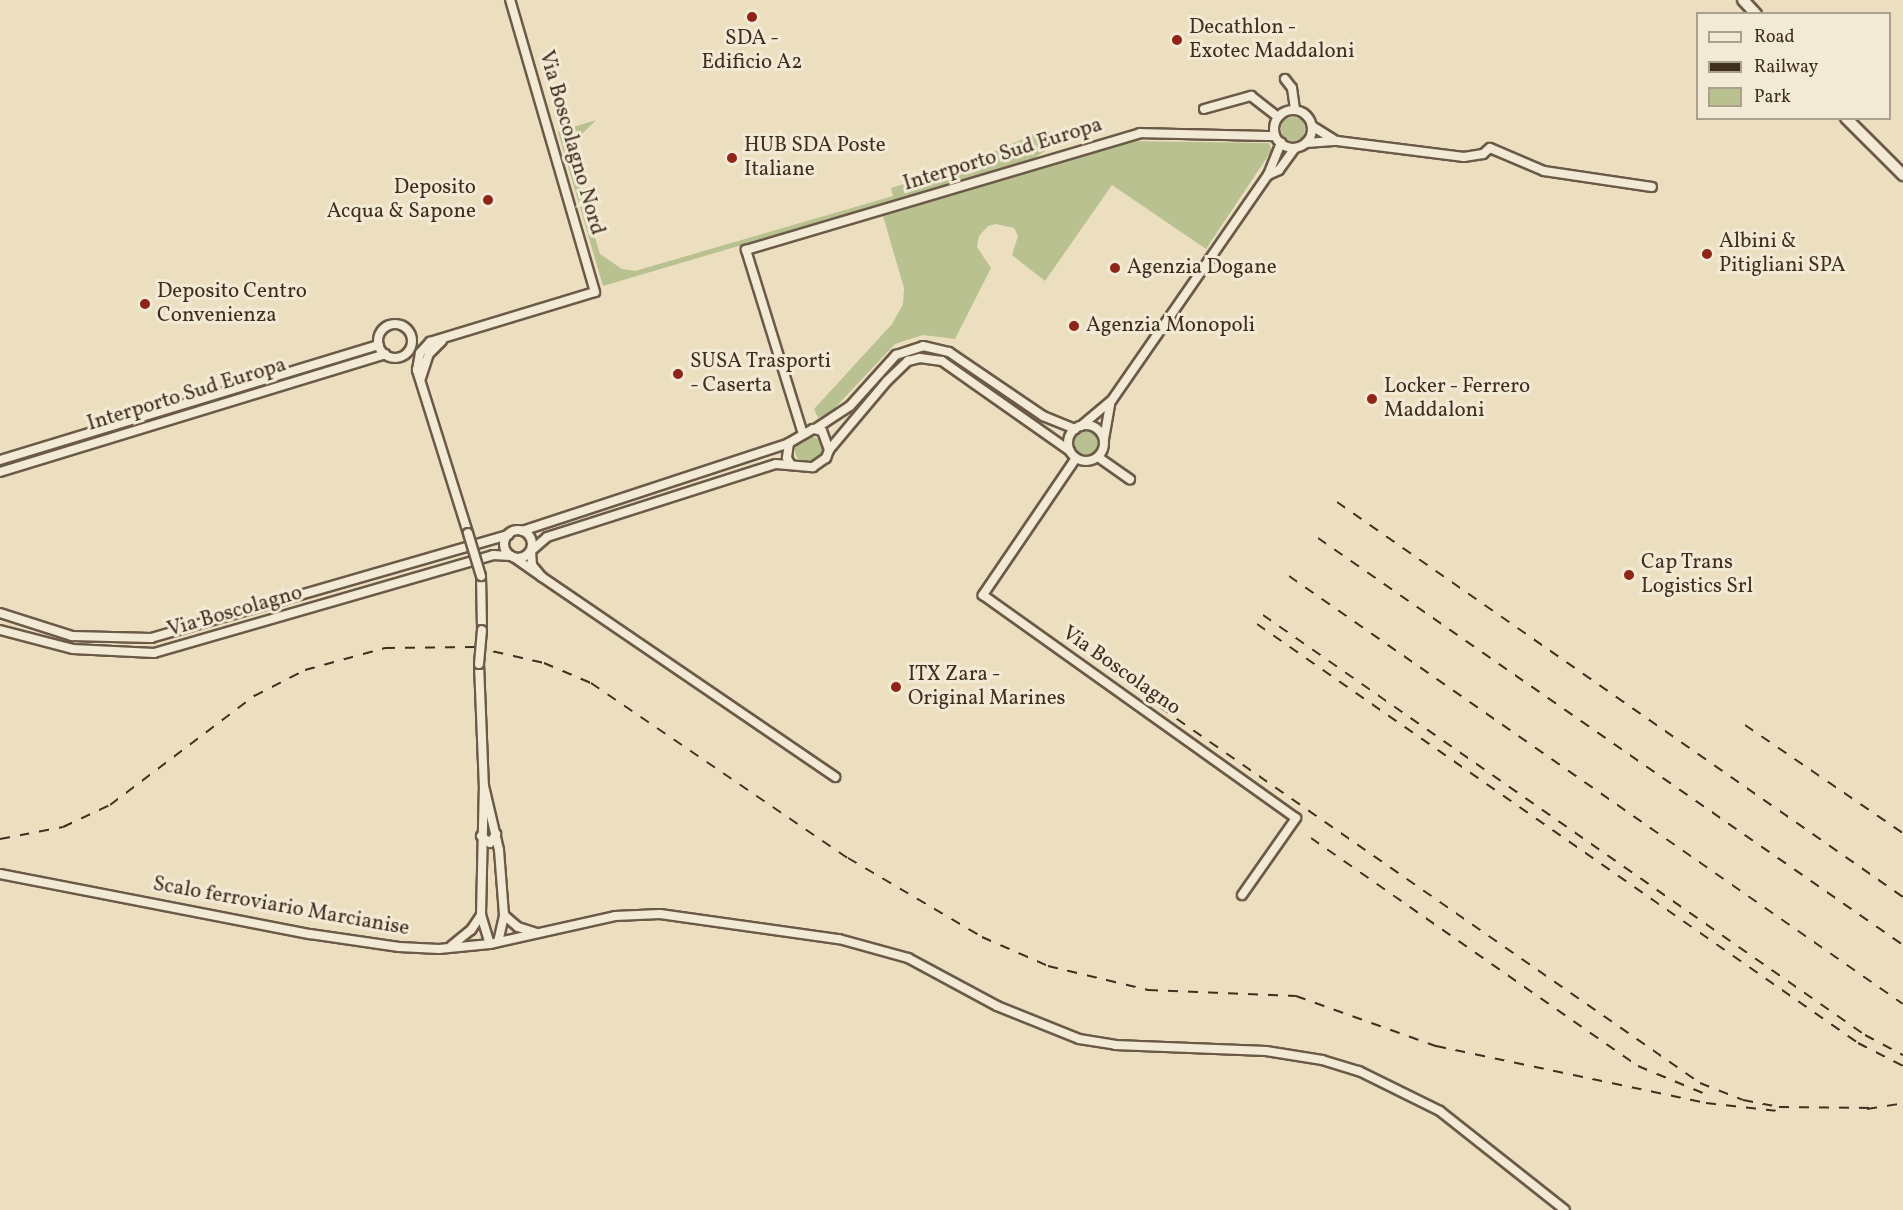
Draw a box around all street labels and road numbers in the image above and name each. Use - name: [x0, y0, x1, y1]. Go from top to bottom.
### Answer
- street label: Via Boscolagno Nord: [533, 48, 609, 238]
- street label: Interporto Sud Europa: [900, 113, 1106, 197]
- street label: Interporto Sud Europa: [84, 353, 290, 437]
- street label: Via Boscolagno: [165, 581, 305, 643]
- street label: Via Boscolagno: [1057, 621, 1185, 721]
- street label: Scalo ferroviario Marcianise: [151, 872, 411, 942]

